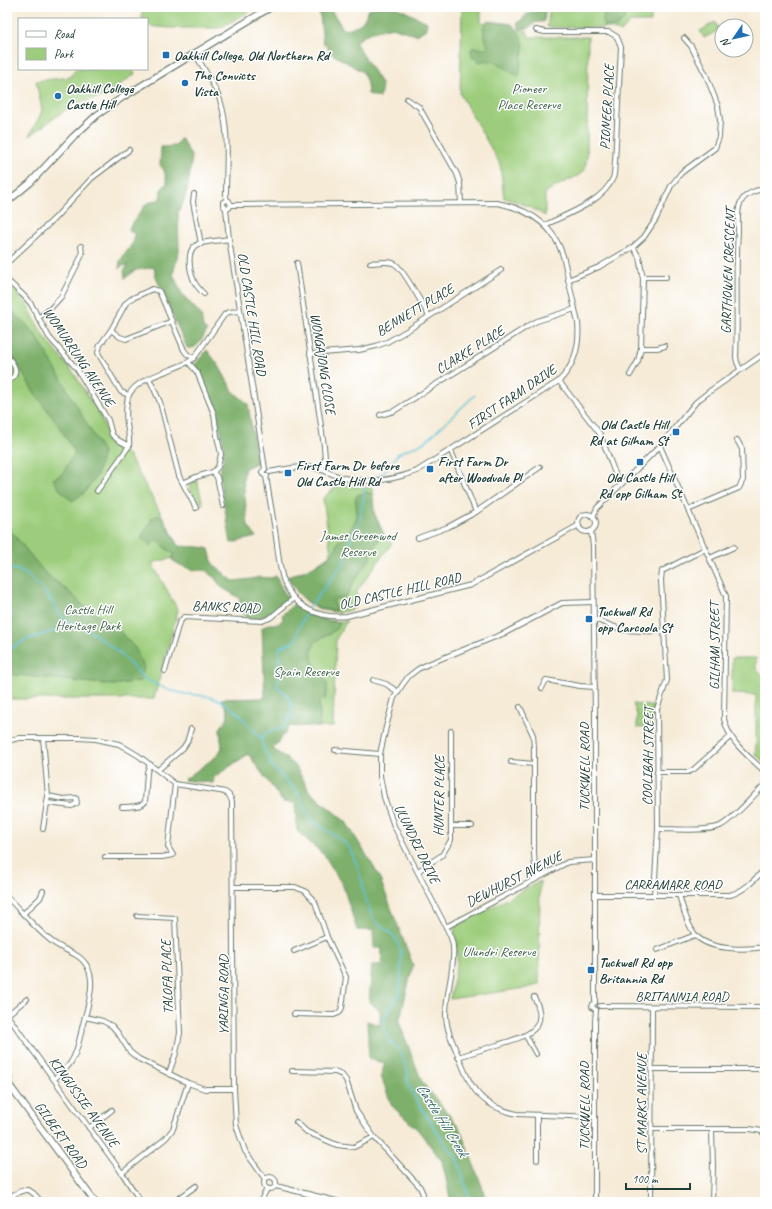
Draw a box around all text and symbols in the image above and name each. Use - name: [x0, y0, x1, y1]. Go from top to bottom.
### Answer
- legend: [18, 18, 148, 70]
- north arrow: [714, 18, 754, 58]
- text: Road: [54, 26, 76, 42]
- text: N: [717, 35, 733, 50]
- text: Park: [54, 46, 75, 62]
- place label: Oakhill College, Old Northern Rd: [174, 47, 331, 64]
- marker: Oakhill College, Old Northern Rd: [161, 50, 171, 60]
- street label: PIONEER PLACE: [596, 62, 618, 150]
- place label: The Convicts Vista: [193, 67, 257, 100]
- marker: The Convicts Vista: [180, 78, 190, 88]
- place label: Oakhill College Castle Hill: [66, 80, 135, 113]
- park label: Pioneer Place Reserve: [497, 80, 562, 113]
- marker: Oakhill College Castle Hill: [53, 91, 63, 101]
- street label: GARTHOWEN CRESCENT: [717, 204, 739, 334]
- street label: OLD CASTLE HILL ROAD: [234, 251, 270, 378]
- street label: BENNETT PLACE: [373, 279, 458, 340]
- street label: WOMURRUNG AVENUE: [40, 304, 119, 411]
- street label: WONGAJONG CLOSE: [307, 312, 340, 418]
- street label: CLARKE PLACE: [433, 321, 509, 378]
- street label: FIRST FARM DRIVE: [464, 360, 561, 433]
- place label: Old Castle Hill Rd at Gilham St: [589, 416, 672, 449]
- marker: Old Castle Hill Rd at Gilham St: [671, 427, 681, 437]
- place label: First Farm Dr after Woodvale Pl: [438, 453, 524, 486]
- place label: First Farm Dr before Old Castle Hill Rd: [296, 457, 400, 490]
- marker: Old Castle Hill Rd opp Gilham St: [635, 457, 645, 467]
- marker: First Farm Dr after Woodvale Pl: [425, 464, 435, 474]
- marker: First Farm Dr before Old Castle Hill Rd: [283, 468, 293, 478]
- place label: Old Castle Hill Rd opp Gilham St: [598, 469, 683, 502]
- park label: James Greenwod Reserve: [319, 527, 398, 560]
- street label: OLD CASTLE HILL ROAD: [337, 568, 464, 613]
- street label: BANKS ROAD: [192, 597, 262, 617]
- street label: GILHAM STREET: [706, 598, 723, 690]
- park label: Castle Hill Heritage Park: [56, 601, 121, 634]
- place label: Tuckwell Rd opp Carcoola St: [597, 603, 674, 636]
- marker: Tuckwell Rd opp Carcoola St: [584, 614, 594, 624]
- park label: Spain Reserve: [273, 663, 340, 680]
- street label: COOLIBAH STREET: [639, 703, 657, 805]
- street label: TUCKWELL ROAD: [576, 722, 593, 811]
- street label: HUNTER PLACE: [430, 754, 448, 836]
- street label: ULUNDRI DRIVE: [390, 801, 445, 889]
- street label: DEWHURST AVENUE: [463, 846, 567, 911]
- street label: CARRAMARR ROAD: [624, 876, 723, 893]
- street label: TALOFA PLACE: [157, 937, 177, 1014]
- park label: Ulundri Reserve: [462, 943, 537, 960]
- street label: YARINGA ROAD: [215, 953, 232, 1035]
- place label: Tuckwell Rd opp Britannia Rd: [599, 954, 674, 987]
- marker: Tuckwell Rd opp Britannia Rd: [586, 965, 596, 975]
- street label: BRITANNIA ROAD: [635, 988, 731, 1005]
- street label: ST MARKS AVENUE: [633, 1051, 650, 1155]
- street label: KINGUSSIE AVENUE: [45, 1053, 124, 1152]
- street label: TUCKWELL ROAD: [576, 1061, 593, 1150]
- water label: Castle Hill Creek: [412, 1080, 473, 1162]
- street label: GILBERT ROAD: [31, 1098, 92, 1173]
- scale bar: [626, 1165, 690, 1191]
- text: 100 m: [632, 1171, 659, 1187]

